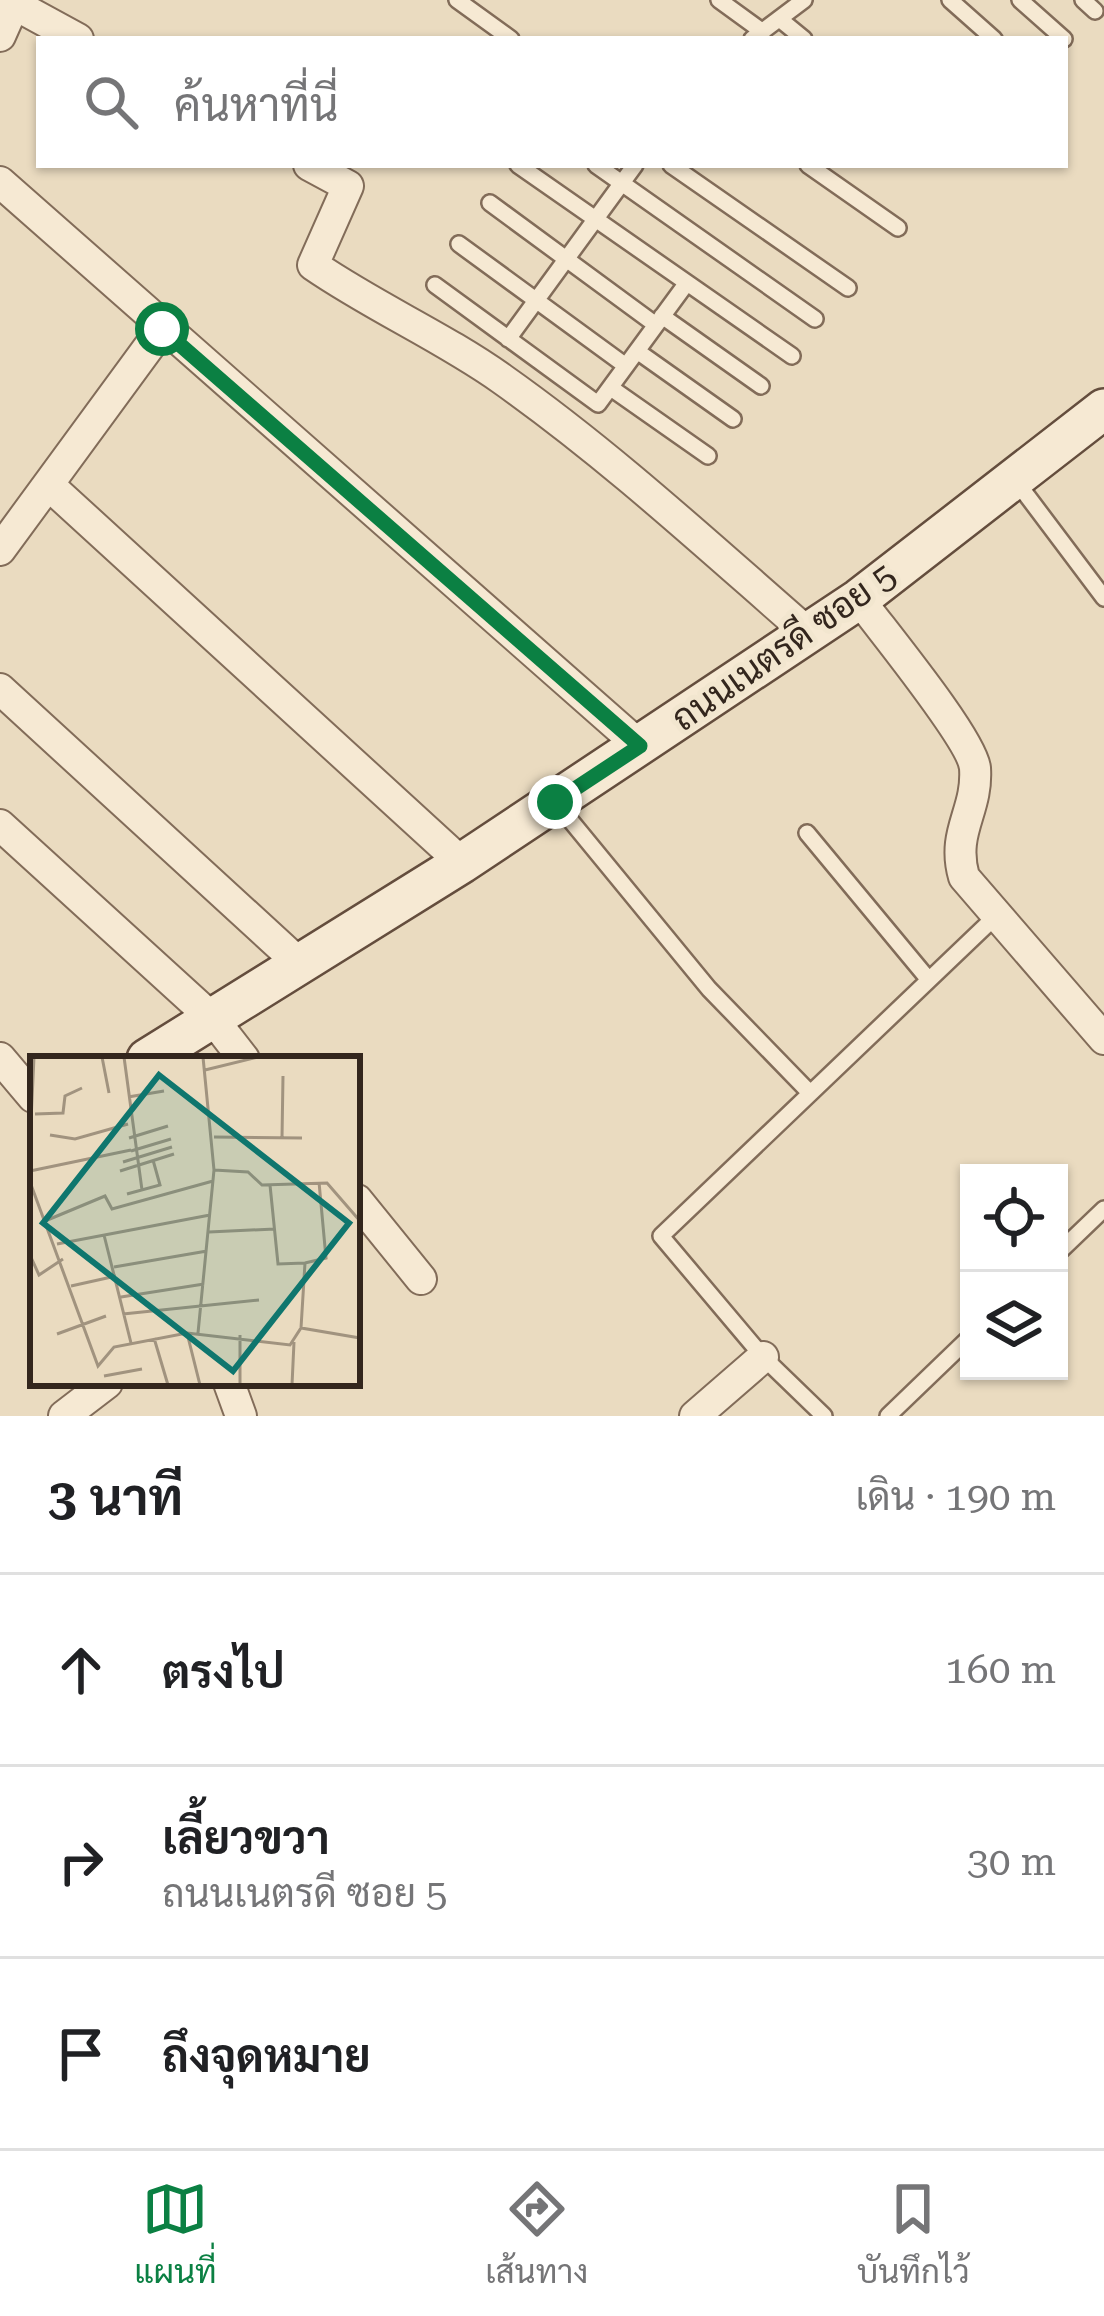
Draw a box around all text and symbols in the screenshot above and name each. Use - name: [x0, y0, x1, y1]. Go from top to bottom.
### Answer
- search box: [36, 36, 1068, 168]
- icon: search: [78, 69, 144, 135]
- text: ค้นหาที่นี่: [174, 79, 338, 132]
- route start: [135, 302, 189, 356]
- street label: ถนนเนตรดี ซอย 5: [663, 553, 904, 740]
- route end: [528, 775, 582, 829]
- inset map: [30, 1056, 360, 1386]
- map controls: [960, 1164, 1068, 1380]
- button: locate: [960, 1164, 1068, 1272]
- button: layers: [960, 1272, 1068, 1380]
- text: 3 นาที: [48, 1468, 183, 1527]
- text: เดิน · 190 m: [855, 1474, 1056, 1520]
- icon: ahead: [48, 1637, 114, 1703]
- text: ตรงไป: [162, 1646, 285, 1699]
- text: 160 m: [945, 1647, 1056, 1693]
- text: เลี้ยวขวา: [162, 1812, 330, 1865]
- icon: right: [48, 1829, 114, 1895]
- text: 30 m: [967, 1839, 1056, 1885]
- text: ถนนเนตรดี ซอย 5: [162, 1871, 448, 1917]
- icon: arrive: [48, 2021, 114, 2087]
- text: ถึงจุดหมาย: [162, 2030, 371, 2083]
- tab: แผนที่: [134, 2176, 217, 2291]
- tab: เส้นทาง: [485, 2176, 588, 2291]
- tab: บันทึกไว้: [857, 2176, 970, 2291]

